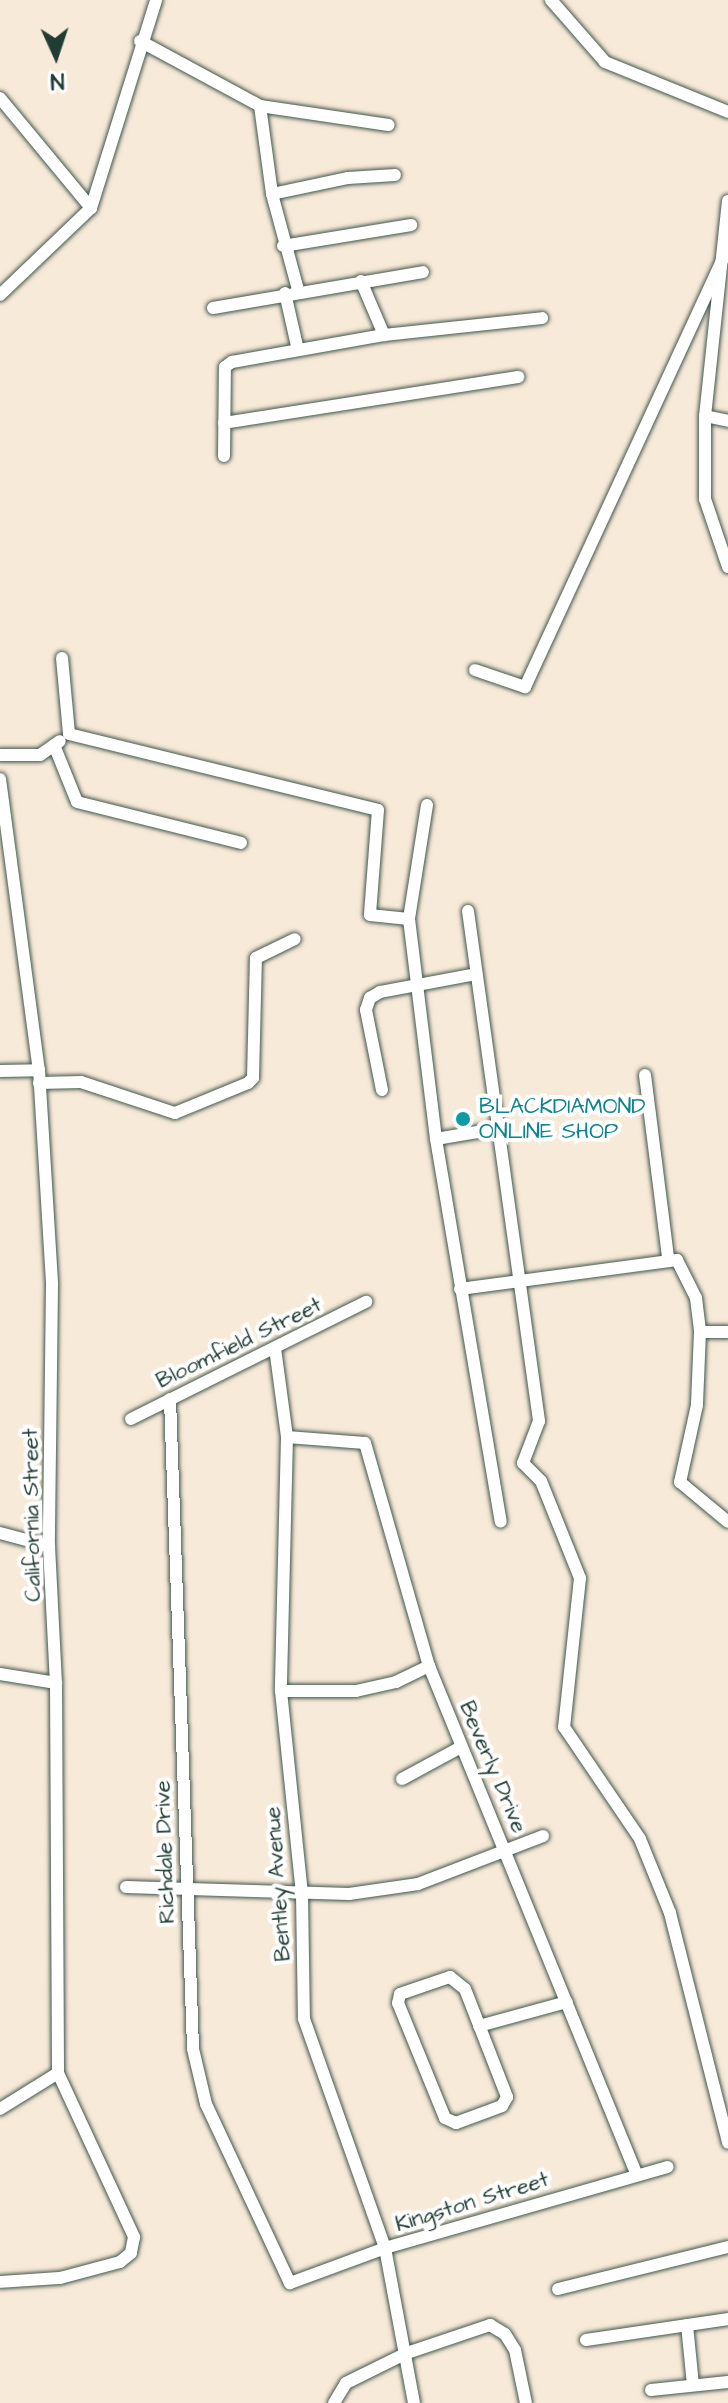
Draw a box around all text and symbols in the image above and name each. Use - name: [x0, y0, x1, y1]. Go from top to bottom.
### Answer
- north arrow: [16, 16, 96, 96]
- text: N: [50, 65, 65, 96]
- place label: BLACKDIAMOND ONLINE SHOP: [479, 1093, 646, 1144]
- marker: BLACKDIAMOND ONLINE SHOP: [454, 1110, 472, 1128]
- street label: Bloomfield Street: [152, 1292, 326, 1394]
- street label: California Street: [17, 1428, 47, 1602]
- street label: Beverly Drive: [453, 1697, 533, 1837]
- street label: Richdale Drive: [149, 1780, 181, 1924]
- street label: Bentley Avenue: [259, 1806, 297, 1962]
- street label: Kingston Street: [392, 2166, 552, 2238]

